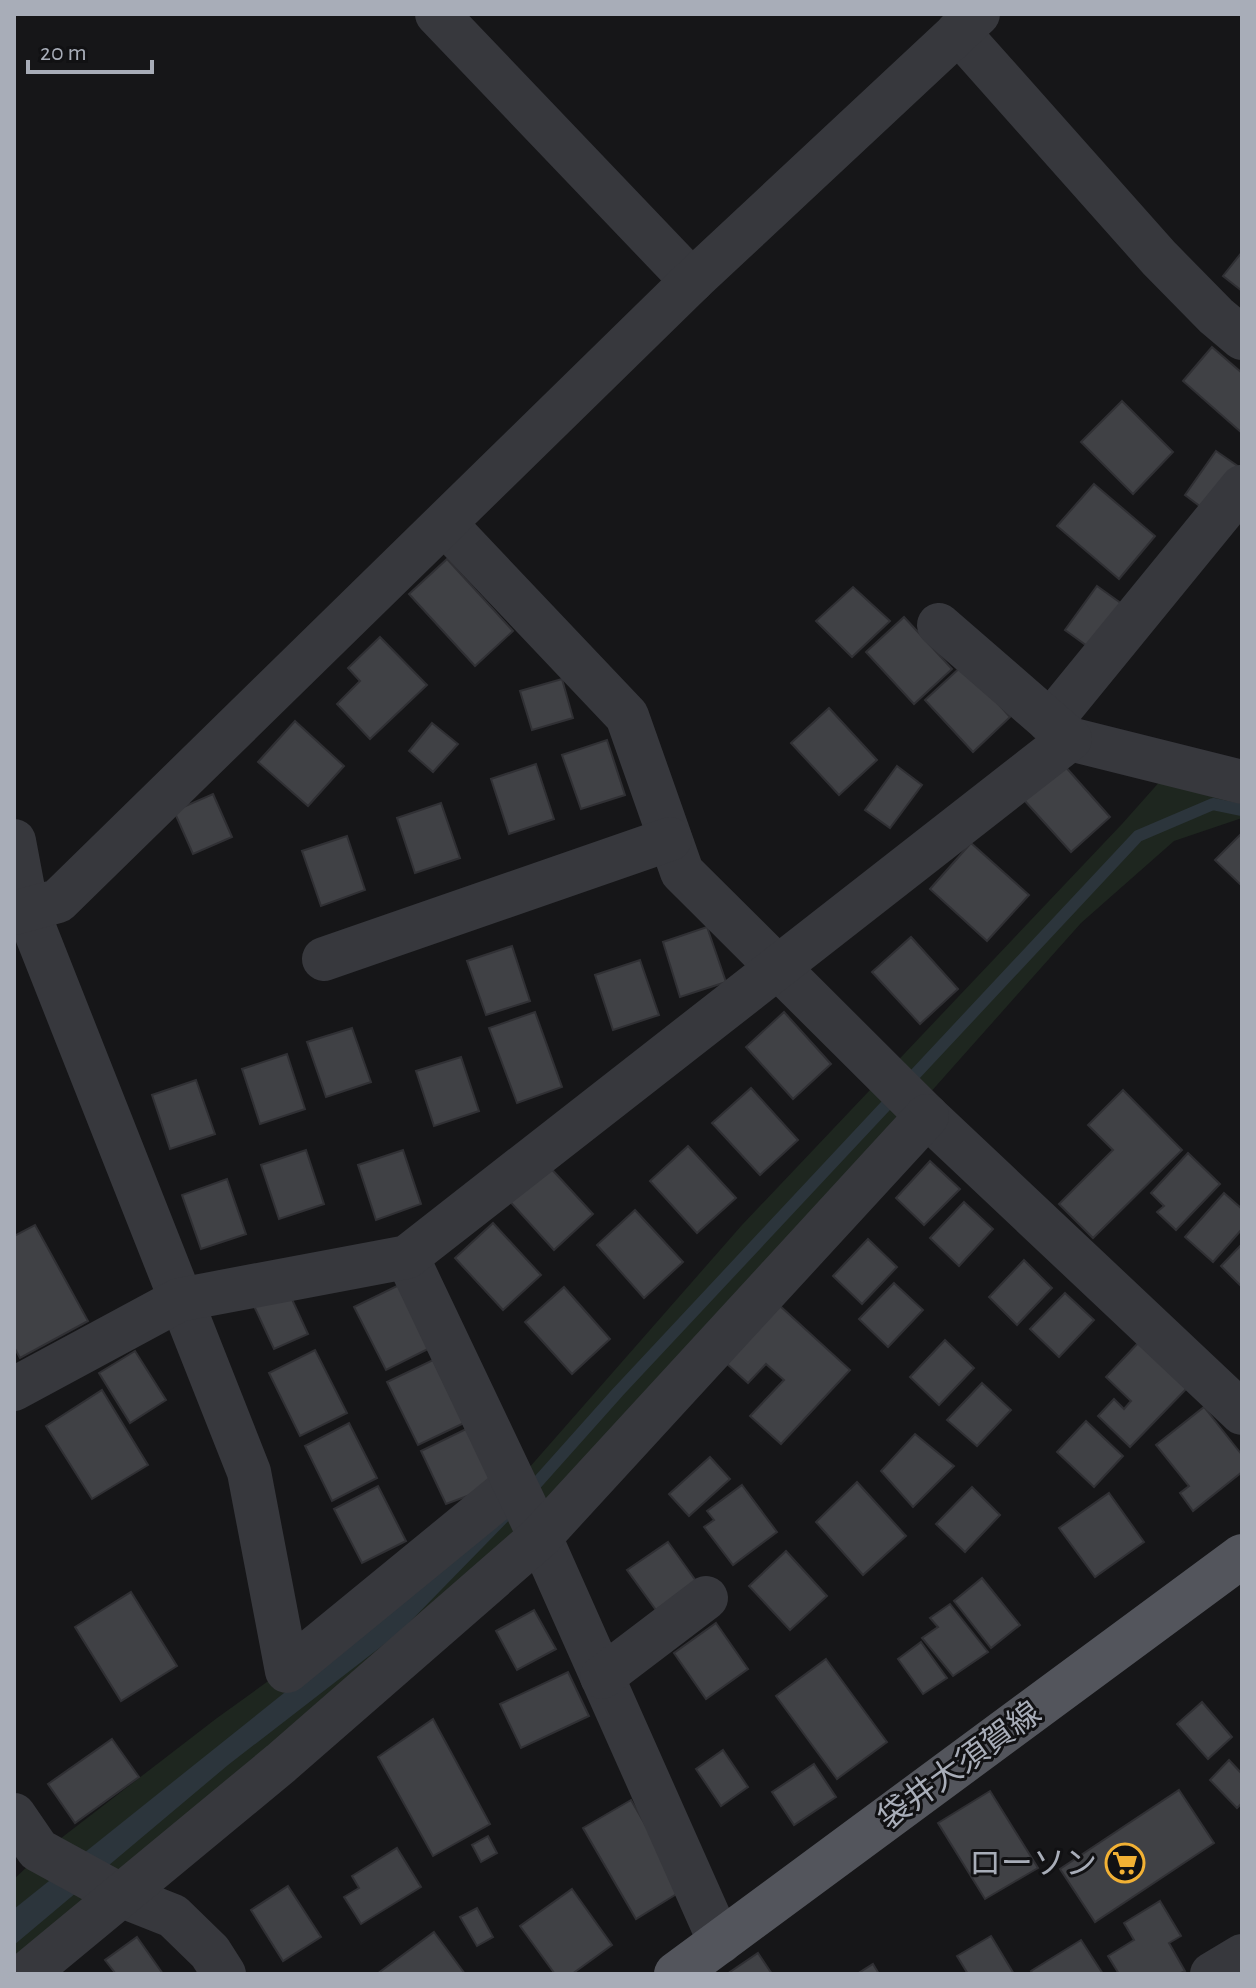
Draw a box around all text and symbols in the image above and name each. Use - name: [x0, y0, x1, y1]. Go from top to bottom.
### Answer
- scale bar: [28, 24, 152, 74]
- text: 20 m: [40, 41, 87, 65]
- street label: 袋井大須賀線: [871, 1695, 1047, 1835]
- supermarket icon: ローソン: [1104, 1842, 1146, 1884]
- place label: ローソン: [969, 1848, 1097, 1880]

